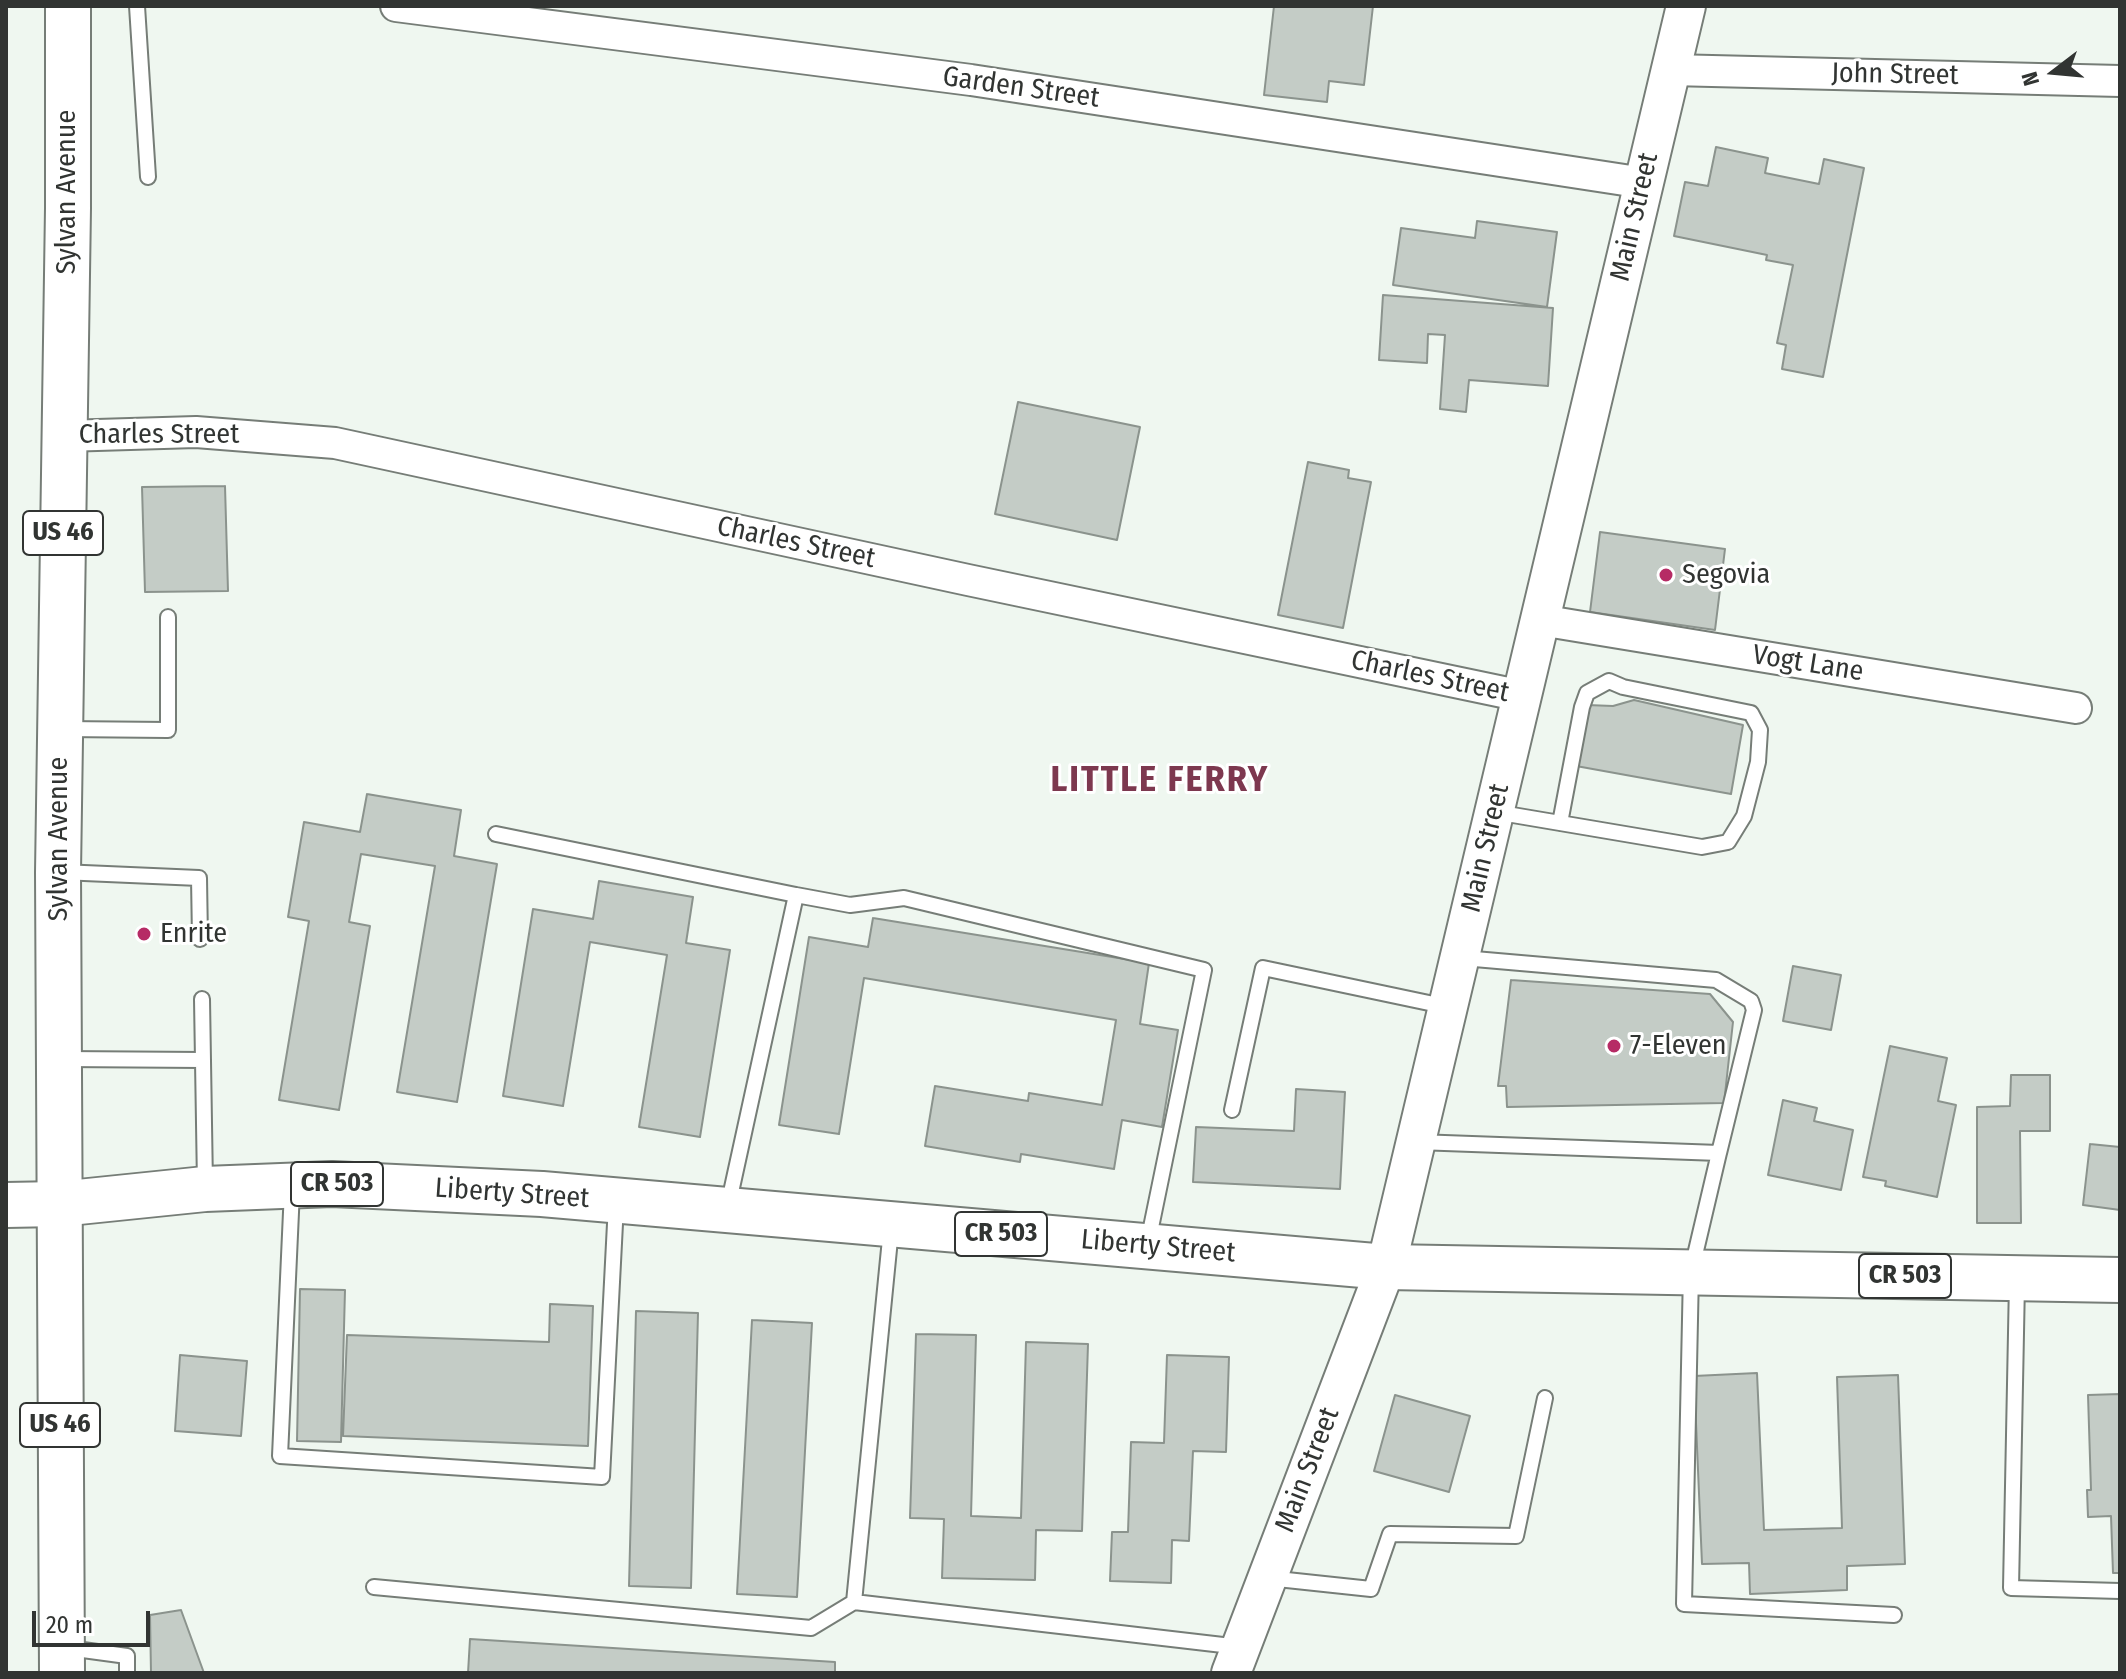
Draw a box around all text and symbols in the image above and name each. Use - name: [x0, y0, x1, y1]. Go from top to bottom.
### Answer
- north arrow: [2014, 32, 2094, 112]
- street label: John Street: [1831, 57, 1959, 93]
- street label: Garden Street: [941, 60, 1101, 116]
- text: N: [2016, 69, 2045, 89]
- street label: Sylvan Avenue: [50, 110, 84, 274]
- street label: Main Street: [1604, 149, 1666, 285]
- street label: Charles Street: [79, 418, 239, 452]
- street label: Charles Street: [714, 510, 878, 576]
- road number: US 46: [23, 511, 103, 555]
- place label: Segovia: [1682, 558, 1770, 592]
- marker: Segovia: [1657, 566, 1675, 584]
- street label: Vogt Lane: [1750, 639, 1866, 689]
- street label: Charles Street: [1348, 644, 1512, 710]
- street label: Sylvan Avenue: [42, 757, 76, 921]
- district label: LITTLE FERRY: [1051, 759, 1269, 803]
- street label: Main Street: [1455, 780, 1517, 916]
- place label: Enrite: [160, 917, 227, 951]
- marker: Enrite: [135, 925, 153, 943]
- place label: 7-Eleven: [1630, 1029, 1727, 1063]
- marker: 7-Eleven: [1605, 1037, 1623, 1055]
- road number: CR 503: [291, 1162, 383, 1206]
- street label: Liberty Street: [434, 1172, 590, 1216]
- road number: CR 503: [955, 1212, 1047, 1256]
- street label: Liberty Street: [1079, 1224, 1237, 1270]
- road number: CR 503: [1859, 1254, 1951, 1298]
- road number: US 46: [20, 1403, 100, 1447]
- street label: Main Street: [1269, 1403, 1347, 1537]
- scale bar: [36, 1595, 154, 1645]
- text: 20 m: [46, 1611, 93, 1639]

